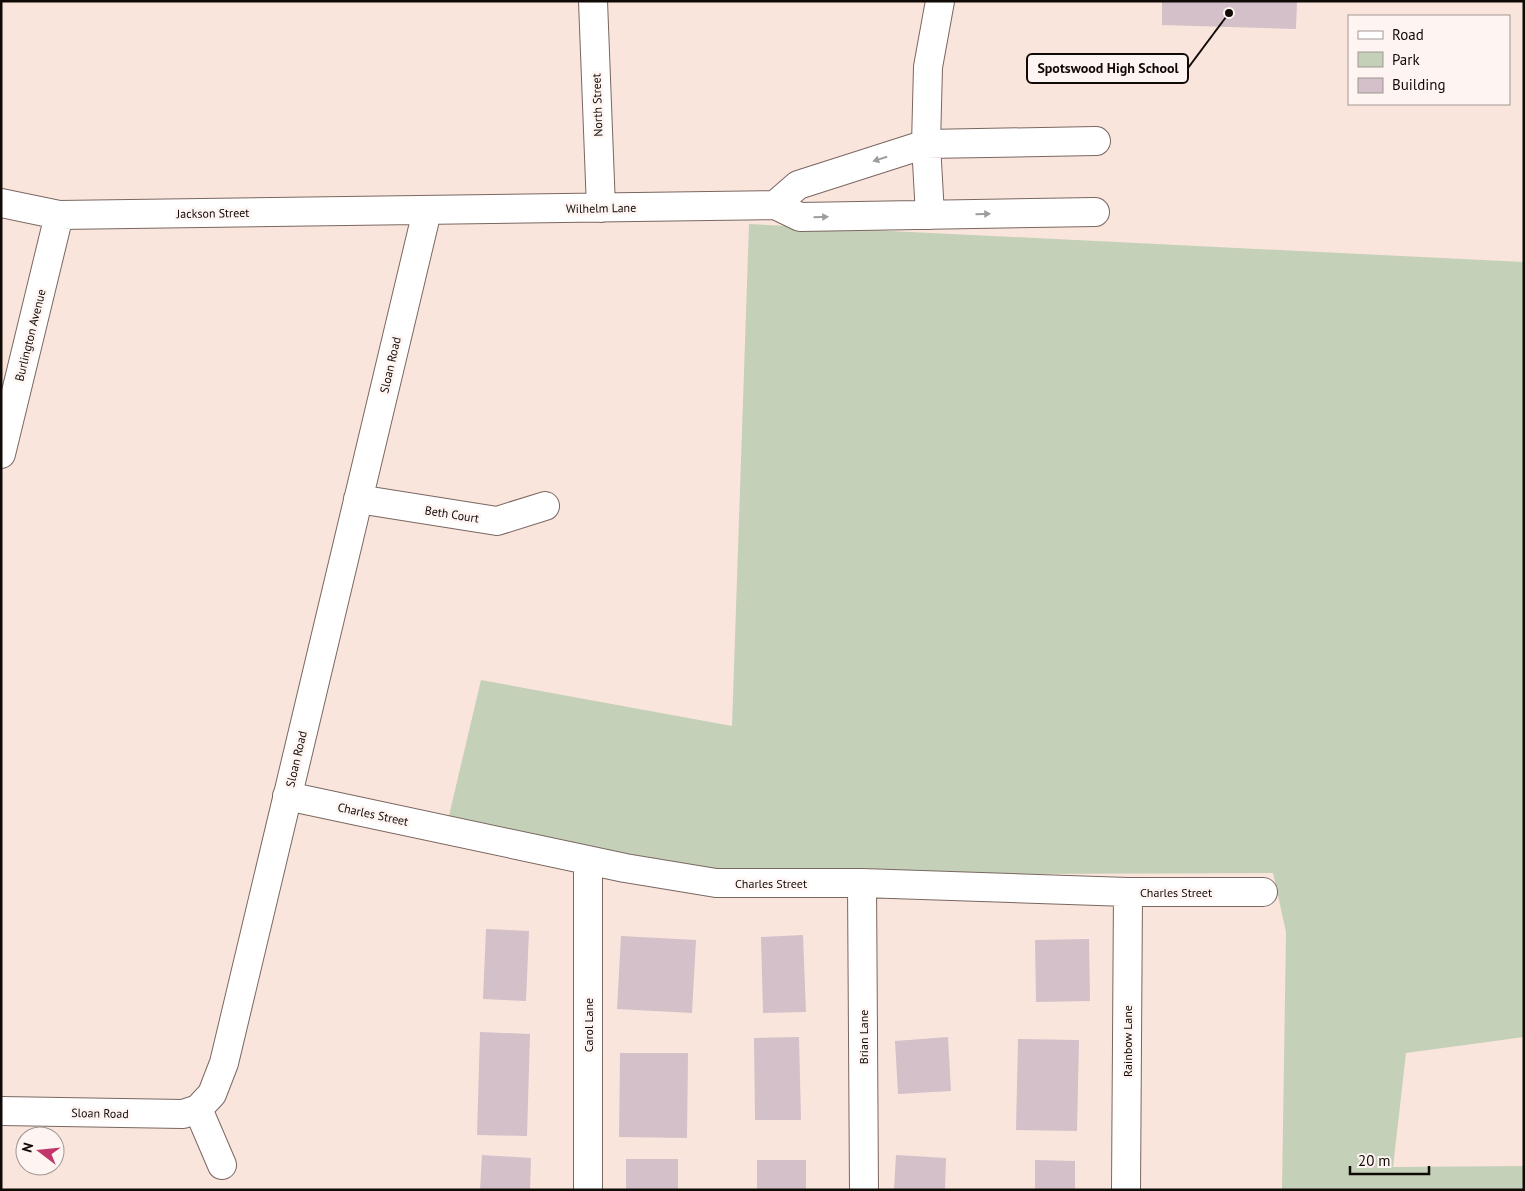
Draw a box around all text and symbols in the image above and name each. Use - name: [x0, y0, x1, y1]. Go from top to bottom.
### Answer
- legend: [1348, 15, 1510, 105]
- text: Road: [1392, 25, 1424, 44]
- text: Park: [1392, 50, 1420, 69]
- callout: Spotswood High School: [1027, 54, 1188, 83]
- text: Spotswood High School: [1037, 59, 1179, 77]
- street label: North Street: [588, 73, 606, 137]
- text: Building: [1392, 75, 1446, 94]
- one-way arrow: [872, 155, 887, 163]
- street label: Wilhelm Lane: [566, 200, 636, 216]
- street label: Jackson Street: [176, 205, 249, 221]
- one-way arrow: [975, 210, 991, 218]
- one-way arrow: [813, 213, 829, 221]
- street label: Burlington Avenue: [11, 287, 49, 383]
- street label: Sloan Road: [376, 335, 404, 395]
- street label: Beth Court: [424, 502, 480, 526]
- street label: Sloan Road: [282, 729, 310, 789]
- street label: Charles Street: [336, 799, 410, 829]
- street label: Charles Street: [735, 876, 807, 891]
- street label: Charles Street: [1140, 885, 1212, 900]
- street label: Carol Lane: [581, 998, 596, 1052]
- street label: Rainbow Lane: [1120, 1005, 1135, 1077]
- street label: Brian Lane: [856, 1010, 871, 1064]
- street label: Sloan Road: [71, 1105, 129, 1121]
- north arrow: [15, 1126, 65, 1176]
- text: N: [18, 1141, 37, 1154]
- scale bar: [1350, 1144, 1429, 1176]
- text: 20 m: [1358, 1151, 1391, 1170]

